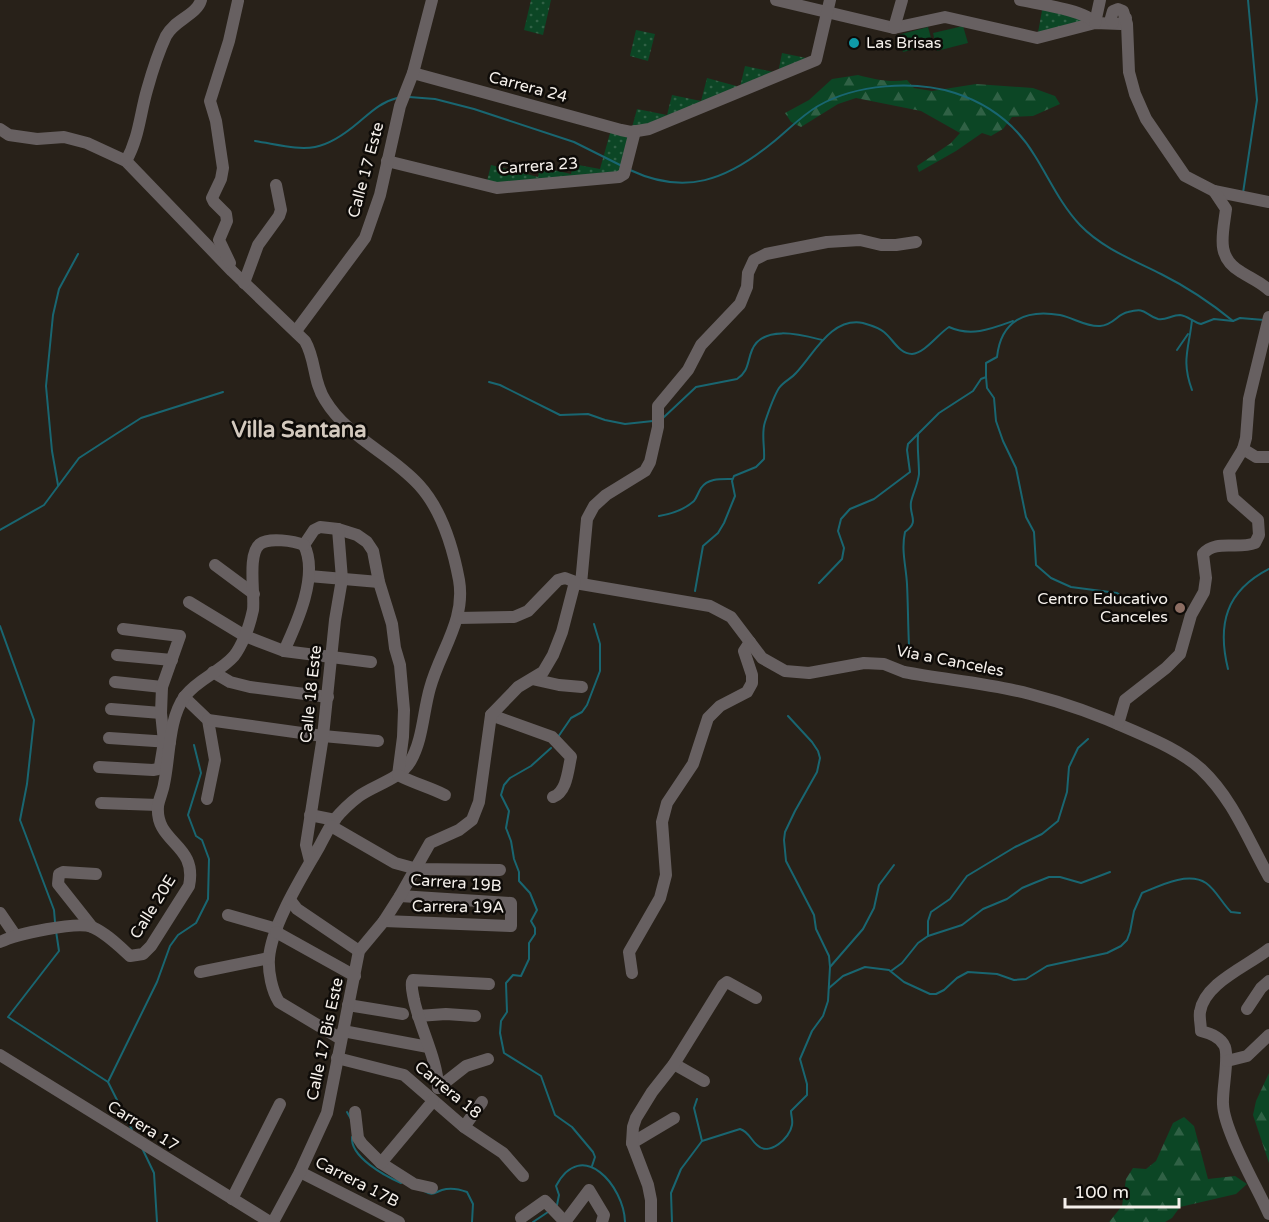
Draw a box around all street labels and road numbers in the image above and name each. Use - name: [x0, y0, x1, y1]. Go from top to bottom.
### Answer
- street label: Carrera 24: [487, 67, 569, 107]
- street label: Calle 17 Este: [344, 120, 388, 220]
- street label: Carrera 23: [497, 153, 579, 179]
- street label: Vía a Canceles: [894, 641, 1006, 681]
- street label: Calle 18 Este: [296, 644, 326, 744]
- street label: Carrera 19B: [410, 870, 502, 896]
- street label: Calle 20E: [126, 871, 180, 943]
- street label: Carrera 19A: [412, 896, 504, 918]
- street label: Calle 17 Bis Este: [302, 976, 348, 1102]
- street label: Carrera 18: [410, 1057, 486, 1123]
- street label: Carrera 17: [104, 1096, 182, 1156]
- street label: Carrera 17B: [312, 1152, 402, 1212]

